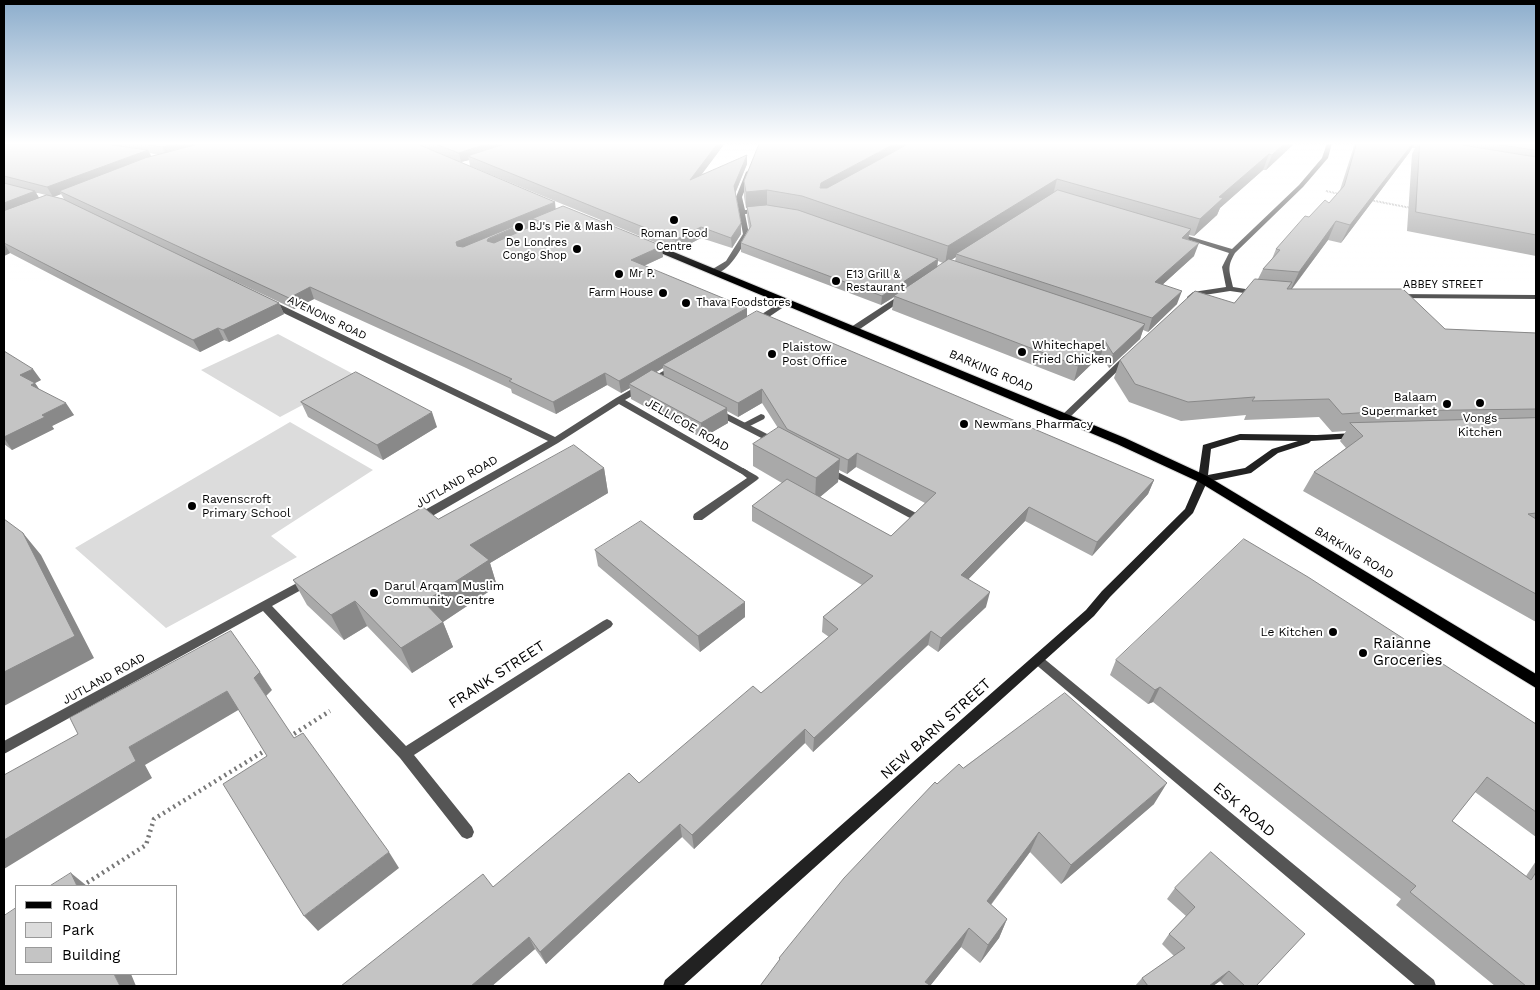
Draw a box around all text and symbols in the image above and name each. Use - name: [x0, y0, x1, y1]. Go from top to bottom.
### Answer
- marker: Roman Food Centre: [668, 214, 680, 226]
- place label: BJ's Pie & Mash: [529, 220, 613, 234]
- marker: BJ's Pie & Mash: [513, 221, 525, 233]
- place label: Roman Food Centre: [640, 227, 708, 253]
- place label: De Londres Congo Shop: [502, 236, 567, 262]
- marker: De Londres Congo Shop: [571, 243, 583, 255]
- place label: Mr P.: [629, 267, 655, 281]
- marker: Mr P.: [613, 268, 625, 280]
- place label: E13 Grill & Restaurant: [846, 268, 905, 294]
- marker: E13 Grill & Restaurant: [830, 275, 842, 287]
- street label: ABBEY STREET: [1403, 278, 1483, 292]
- place label: Farm House: [588, 286, 653, 300]
- marker: Farm House: [657, 287, 669, 299]
- street label: AVENONS ROAD: [285, 293, 369, 343]
- place label: Thava Foodstores: [696, 296, 790, 310]
- marker: Thava Foodstores: [680, 297, 692, 309]
- place label: Whitechapel Fried Chicken: [1032, 338, 1112, 366]
- place label: Plaistow Post Office: [782, 340, 847, 368]
- marker: Whitechapel Fried Chicken: [1016, 346, 1028, 358]
- street label: BARKING ROAD: [947, 347, 1035, 395]
- marker: Plaistow Post Office: [766, 348, 778, 360]
- place label: Balaam Supermarket: [1361, 390, 1437, 418]
- street label: JELLICOE ROAD: [642, 395, 732, 455]
- marker: Vongs Kitchen: [1474, 397, 1486, 409]
- marker: Balaam Supermarket: [1441, 398, 1453, 410]
- place label: Vongs Kitchen: [1458, 411, 1502, 439]
- place label: Newmans Pharmacy: [974, 417, 1093, 431]
- marker: Newmans Pharmacy: [958, 418, 970, 430]
- street label: JUTLAND ROAD: [413, 453, 501, 511]
- place label: Ravenscroft Primary School: [202, 492, 291, 520]
- marker: Ravenscroft Primary School: [186, 500, 198, 512]
- street label: BARKING ROAD: [1312, 524, 1396, 582]
- place label: Darul Arqam Muslim Community Centre: [384, 579, 504, 607]
- marker: Darul Arqam Muslim Community Centre: [368, 587, 380, 599]
- place label: Le Kitchen: [1260, 625, 1323, 639]
- marker: Le Kitchen: [1327, 626, 1339, 638]
- place label: Raianne Groceries: [1373, 635, 1442, 670]
- street label: FRANK STREET: [445, 637, 549, 713]
- marker: Raianne Groceries: [1357, 647, 1369, 659]
- street label: JUTLAND ROAD: [60, 650, 148, 708]
- street label: NEW BARN STREET: [877, 675, 995, 783]
- street label: ESK ROAD: [1209, 779, 1279, 841]
- legend: [15, 885, 178, 975]
- text: Road: [62, 896, 99, 914]
- text: Park: [62, 921, 94, 939]
- text: Building: [62, 946, 120, 964]

